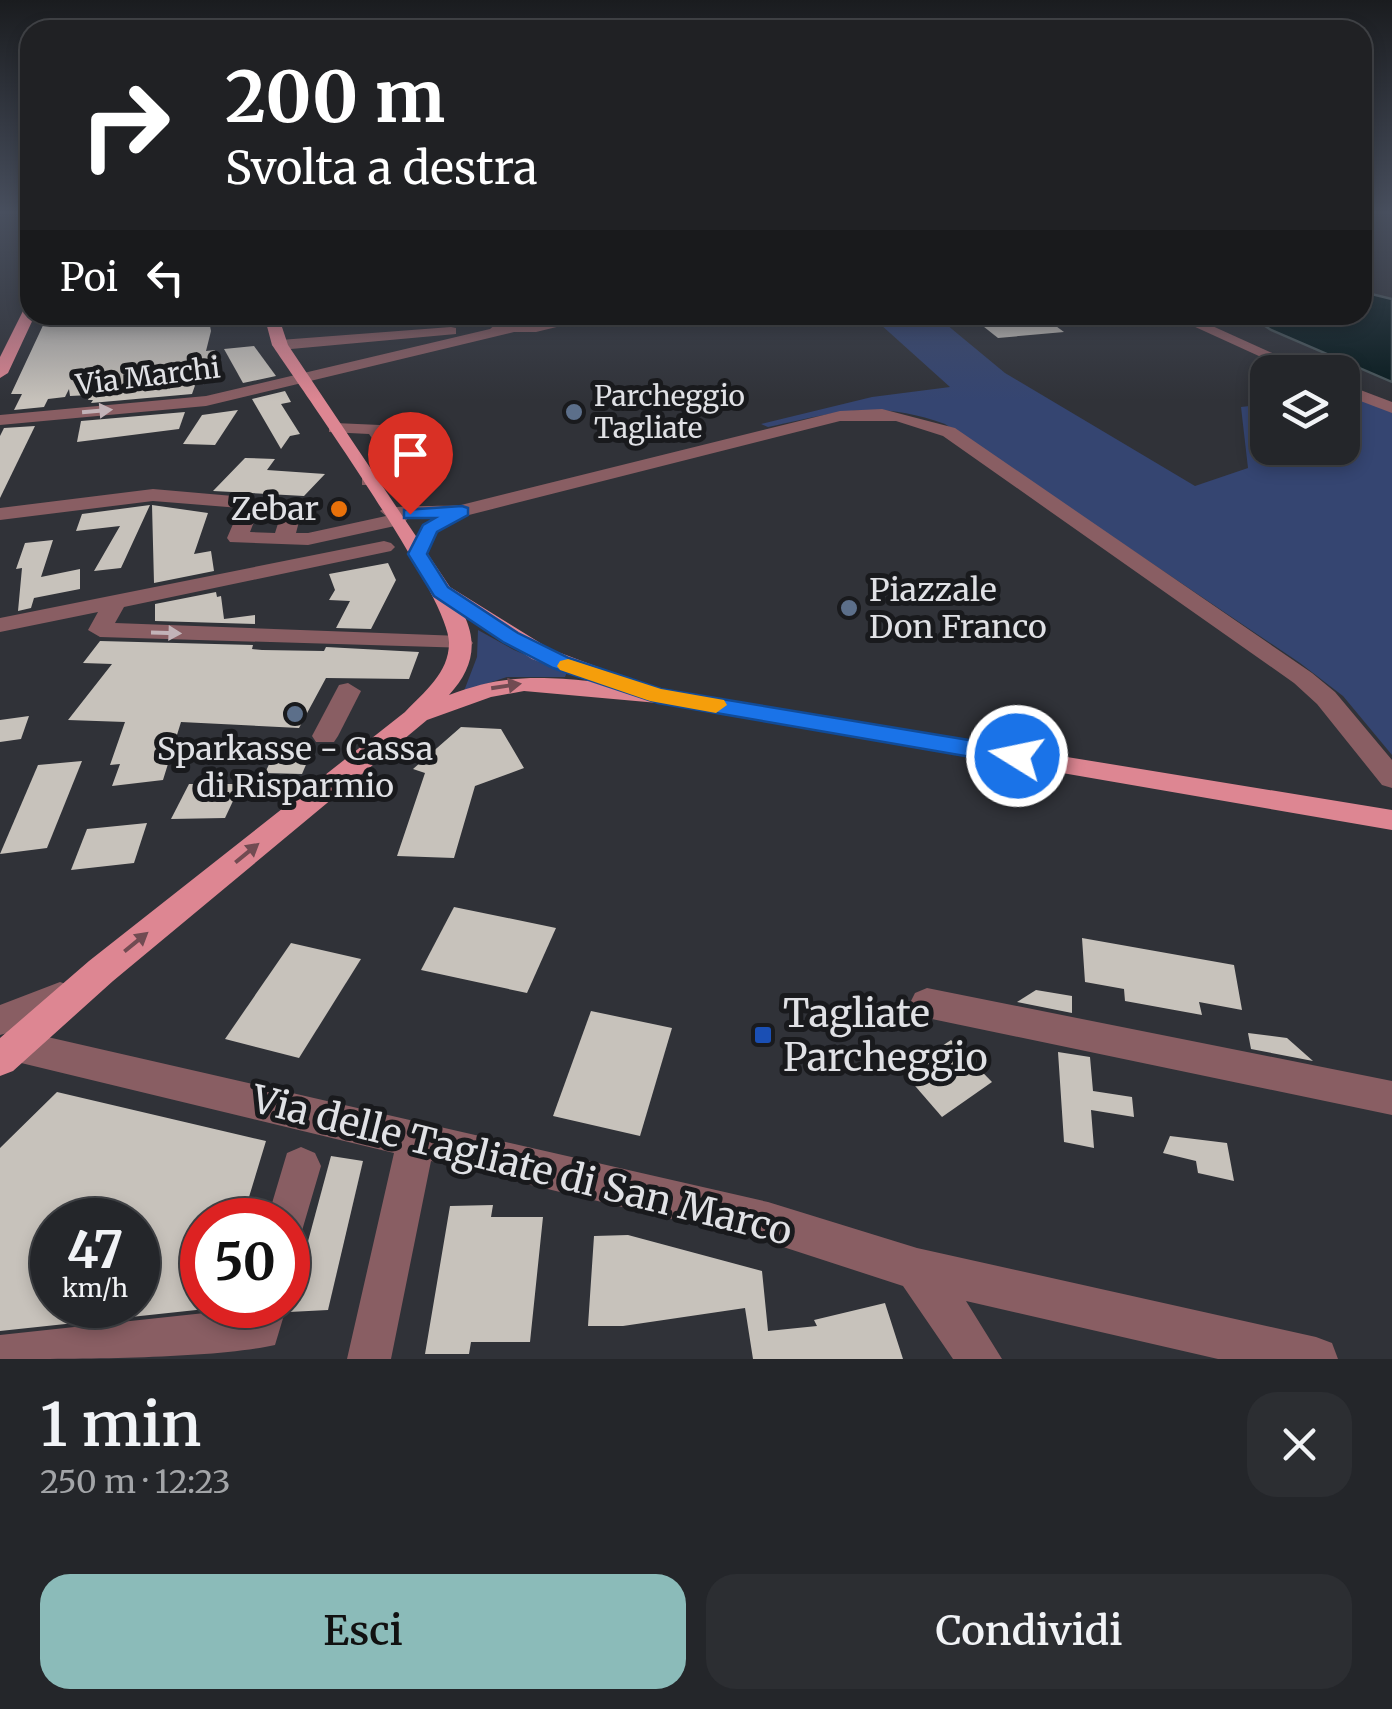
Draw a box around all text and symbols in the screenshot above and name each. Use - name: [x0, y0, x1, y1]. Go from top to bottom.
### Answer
- text: 200 m: [225, 53, 445, 141]
- icon: right: [60, 60, 190, 190]
- text: Svolta a destra: [225, 140, 538, 196]
- icon: left: [138, 250, 193, 305]
- text: Poi: [60, 254, 118, 301]
- street label: Via Marchi: [73, 349, 222, 403]
- map controls: [1250, 355, 1360, 465]
- button: layers: [1250, 355, 1360, 465]
- place label: Parcheggio Tagliate: [594, 378, 745, 446]
- marker: Parcheggio Tagliate: [563, 401, 585, 423]
- one-way arrow: [82, 402, 113, 418]
- pin: [368, 412, 453, 515]
- icon: arrive: [383, 427, 438, 482]
- place label: Zebar: [231, 489, 319, 529]
- marker: Zebar: [328, 498, 350, 520]
- place label: Piazzale Don Franco: [869, 570, 1047, 647]
- marker: Piazzale Don Franco: [838, 597, 860, 619]
- one-way arrow: [151, 625, 183, 641]
- one-way arrow: [491, 678, 522, 694]
- marker: Sparkasse - Cassa di Risparmio: [284, 703, 306, 725]
- position arrow: [965, 704, 1069, 808]
- place label: Sparkasse - Cassa di Risparmio: [157, 729, 433, 806]
- one-way arrow: [235, 843, 260, 864]
- one-way arrow: [123, 932, 149, 953]
- place label: Tagliate Parcheggio: [783, 990, 988, 1082]
- marker: Tagliate Parcheggio: [752, 1024, 774, 1046]
- street label: Via delle Tagliate di San Marco: [246, 1075, 797, 1256]
- speed limit sign: 50: [180, 1198, 310, 1328]
- text: 47: [67, 1219, 123, 1282]
- text: km/h: [62, 1272, 128, 1304]
- text: 1 min: [40, 1387, 201, 1462]
- button: close: [1247, 1392, 1352, 1497]
- text: 250 m · 12:23: [40, 1462, 231, 1502]
- button: Esci: [40, 1574, 686, 1689]
- button: Condividi: [706, 1574, 1352, 1689]

